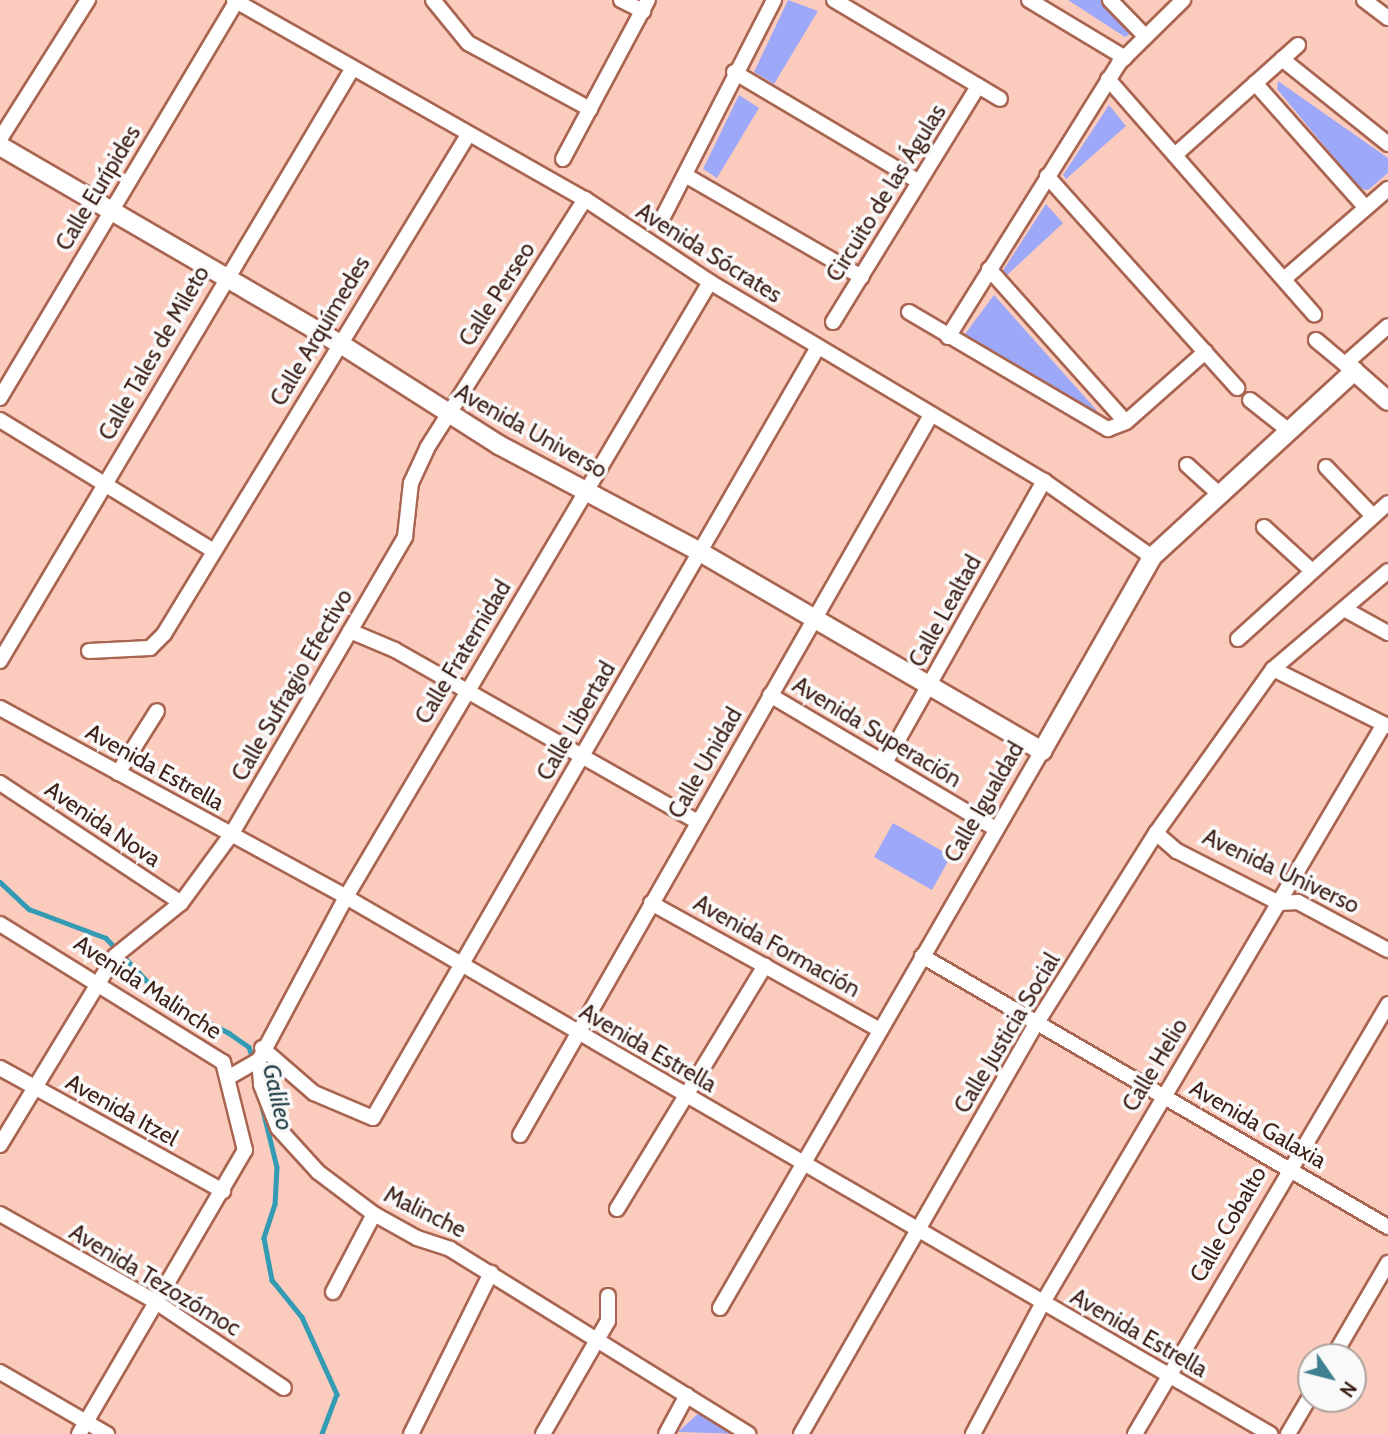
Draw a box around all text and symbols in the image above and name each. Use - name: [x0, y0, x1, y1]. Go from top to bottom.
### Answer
- street label: Circuito de las Águlas: [820, 99, 952, 287]
- street label: Calle Eurípides: [50, 120, 146, 256]
- street label: Avenida Sócrates: [631, 197, 787, 309]
- street label: Calle Perseo: [453, 237, 541, 351]
- street label: Calle Arquímedes: [264, 251, 376, 411]
- street label: Calle Tales de Mileto: [93, 261, 215, 445]
- street label: Avenida Universo: [450, 378, 612, 484]
- street label: Calle Lealtad: [903, 550, 987, 672]
- street label: Calle Fraternidad: [409, 575, 517, 729]
- street label: Calle Sufragio Efectivo: [226, 584, 358, 786]
- street label: Calle Libertad: [531, 657, 621, 785]
- street label: Avenida Superación: [788, 671, 966, 793]
- street label: Calle Unidad: [662, 703, 748, 823]
- street label: Avenida Estrella: [81, 718, 229, 816]
- street label: Calle Igualdad: [938, 737, 1030, 867]
- street label: Avenida Nova: [40, 775, 166, 873]
- street label: Avenida Universo: [1198, 823, 1364, 919]
- street label: Avenida Formación: [689, 889, 865, 1003]
- street label: Avenida Malinche: [69, 929, 227, 1045]
- street label: Calle Justicia Social: [948, 948, 1066, 1118]
- street label: Avenida Estrella: [575, 998, 721, 1098]
- street label: Calle Helio: [1117, 1014, 1193, 1116]
- water label: Galileo: [256, 1061, 300, 1133]
- street label: Avenida Itzel: [61, 1068, 183, 1152]
- street label: Avenida Galaxia: [1185, 1074, 1331, 1174]
- street label: Calle Cobalto: [1184, 1161, 1272, 1287]
- street label: Malinche: [380, 1180, 470, 1244]
- street label: Avenida Tezozómoc: [64, 1218, 246, 1342]
- street label: Avenida Estrella: [1066, 1283, 1212, 1383]
- north arrow: [1297, 1343, 1367, 1413]
- text: N: [1335, 1377, 1361, 1401]

